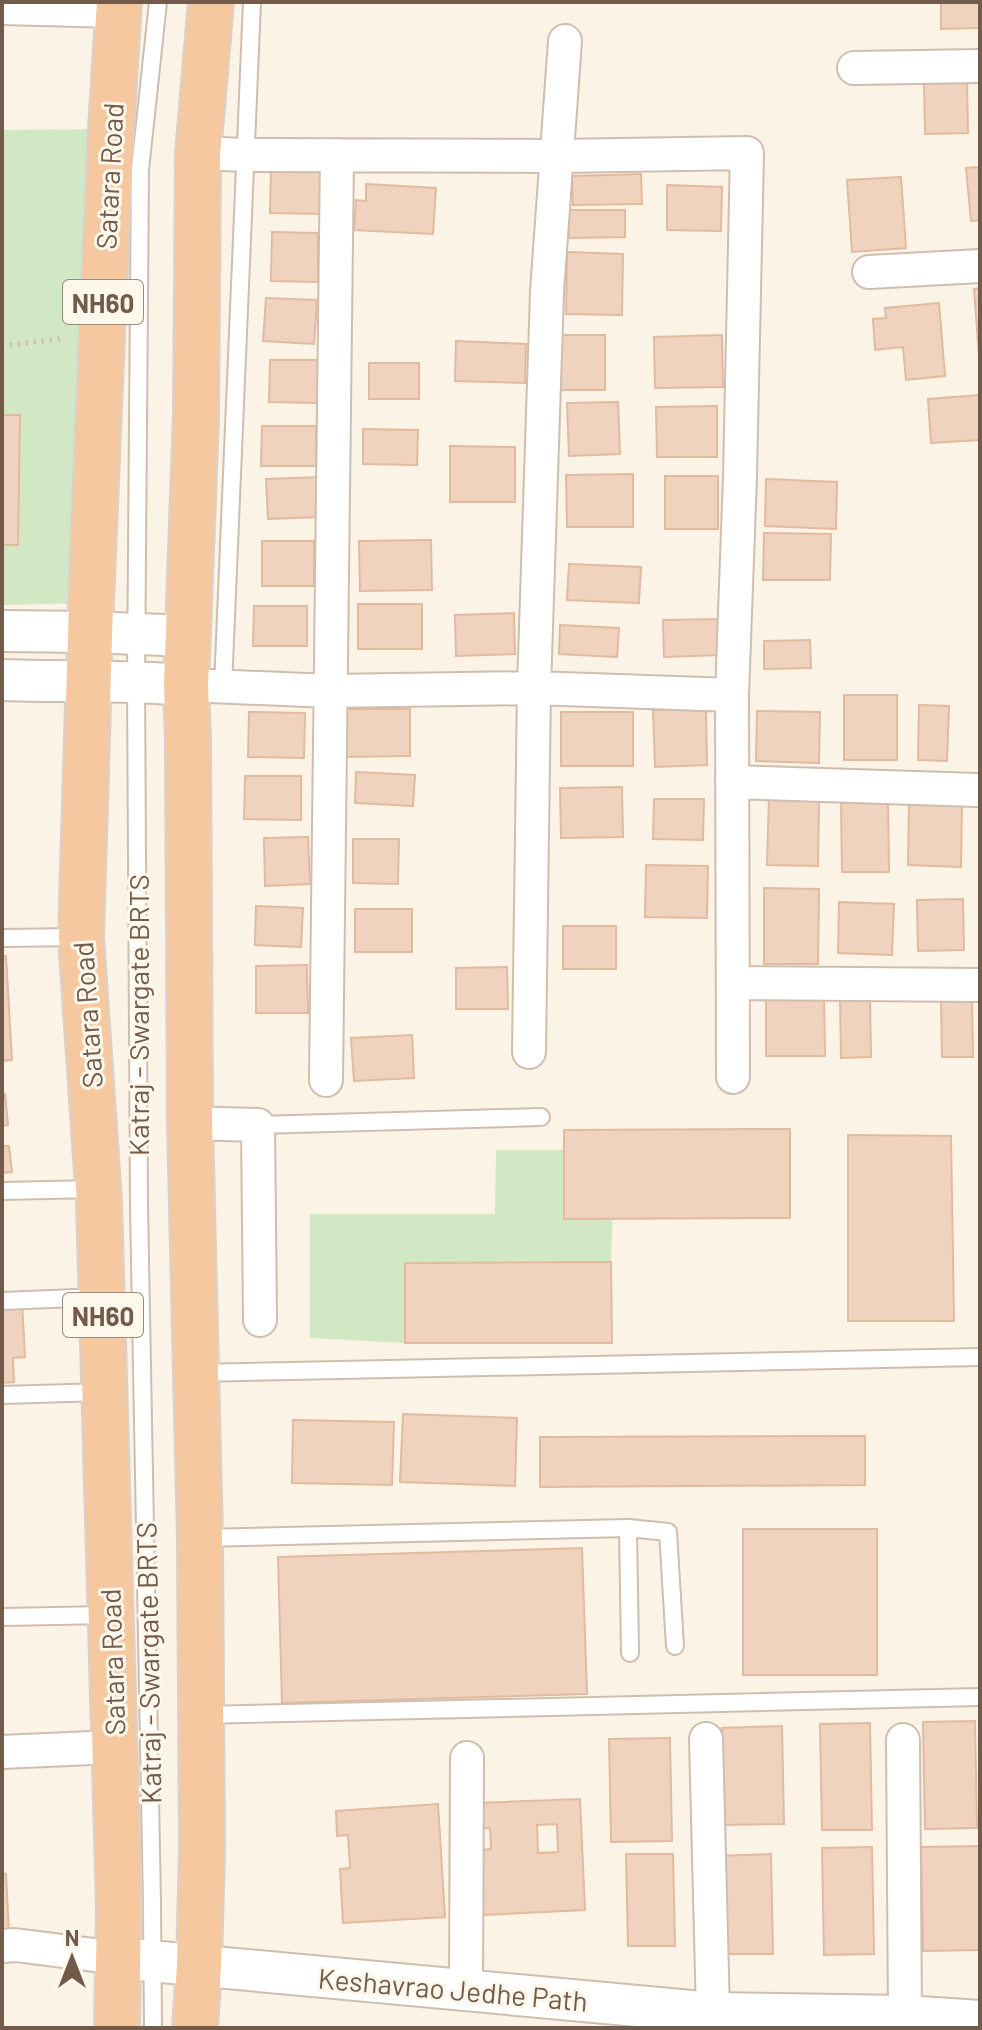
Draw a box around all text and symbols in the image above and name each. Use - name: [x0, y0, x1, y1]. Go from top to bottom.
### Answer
- street label: Satara Road: [88, 102, 130, 250]
- road number: NH60: [63, 280, 143, 324]
- street label: Katraj - Swargate BRTS: [121, 874, 155, 1156]
- street label: Satara Road: [65, 941, 109, 1089]
- road number: NH60: [63, 1293, 143, 1337]
- street label: Katraj - Swargate BRTS: [129, 1522, 167, 1804]
- street label: Satara Road: [92, 1588, 132, 1736]
- north arrow: [32, 1918, 112, 1998]
- text: N: [65, 1924, 79, 1950]
- street label: Keshavrao Jedhe Path: [317, 1960, 589, 2018]

